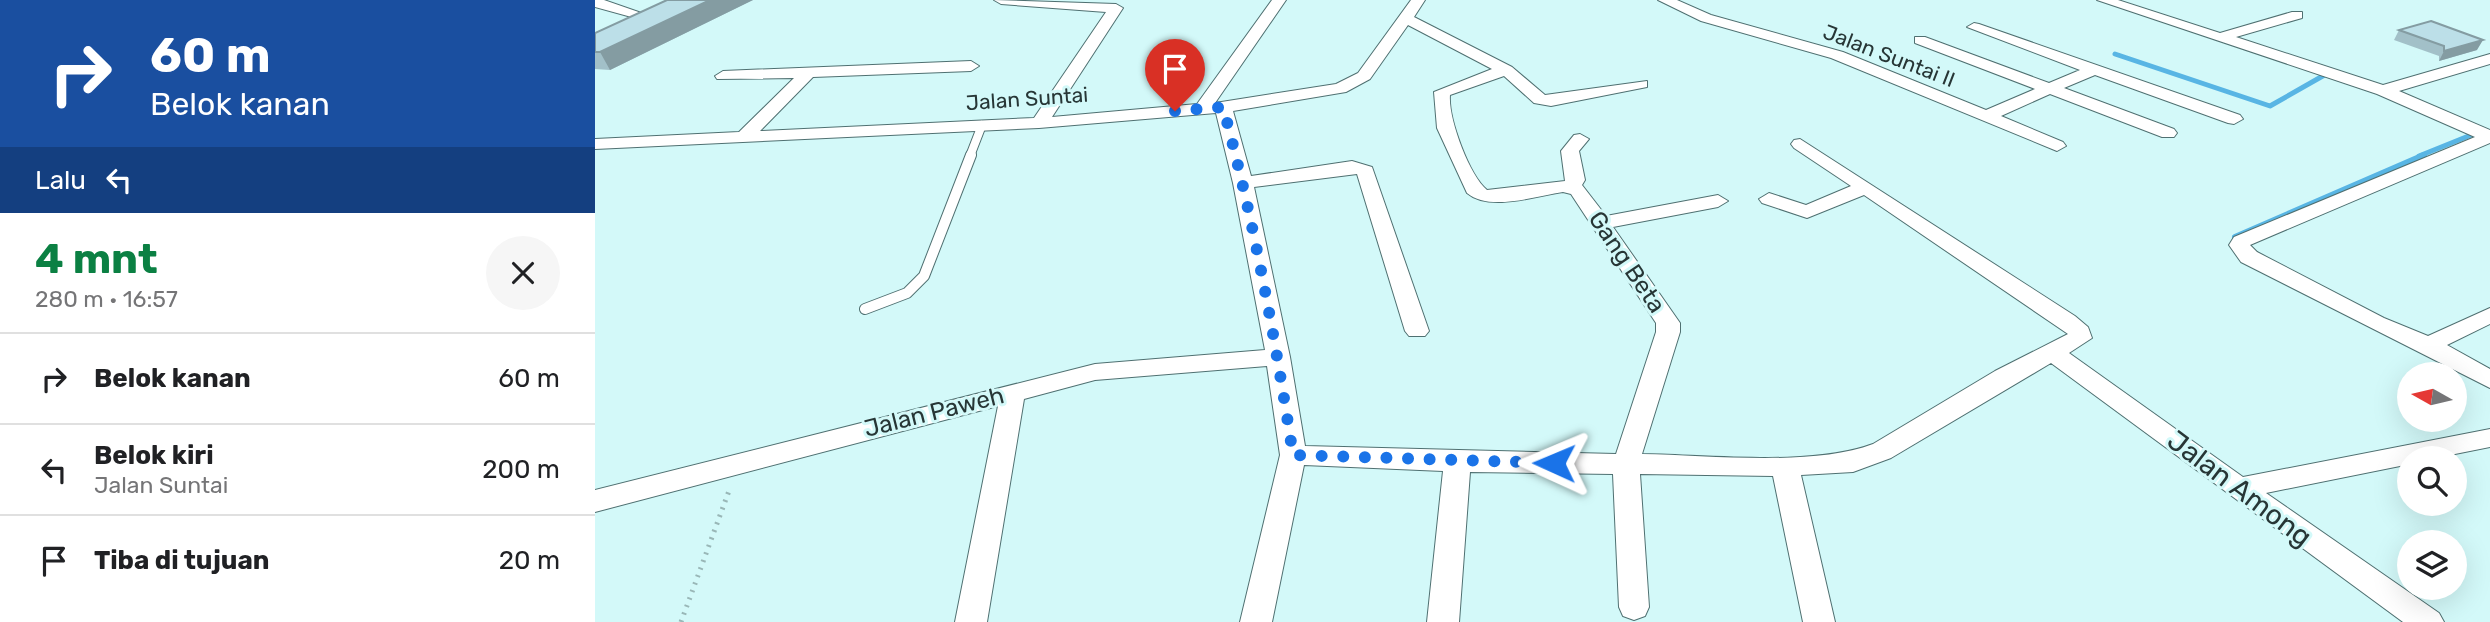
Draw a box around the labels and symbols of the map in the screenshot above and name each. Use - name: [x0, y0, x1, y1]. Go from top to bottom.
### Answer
- street label: Jalan Suntai II: [1820, 19, 1959, 92]
- pin: [1145, 39, 1205, 111]
- street label: Jalan Suntai: [965, 82, 1089, 115]
- street label: Gang Beta: [1583, 206, 1671, 318]
- north arrow: [2397, 362, 2467, 432]
- street label: Jalan Paweh: [861, 381, 1007, 443]
- street label: Jalan Among: [2161, 424, 2318, 553]
- position arrow: [1517, 426, 1591, 500]

